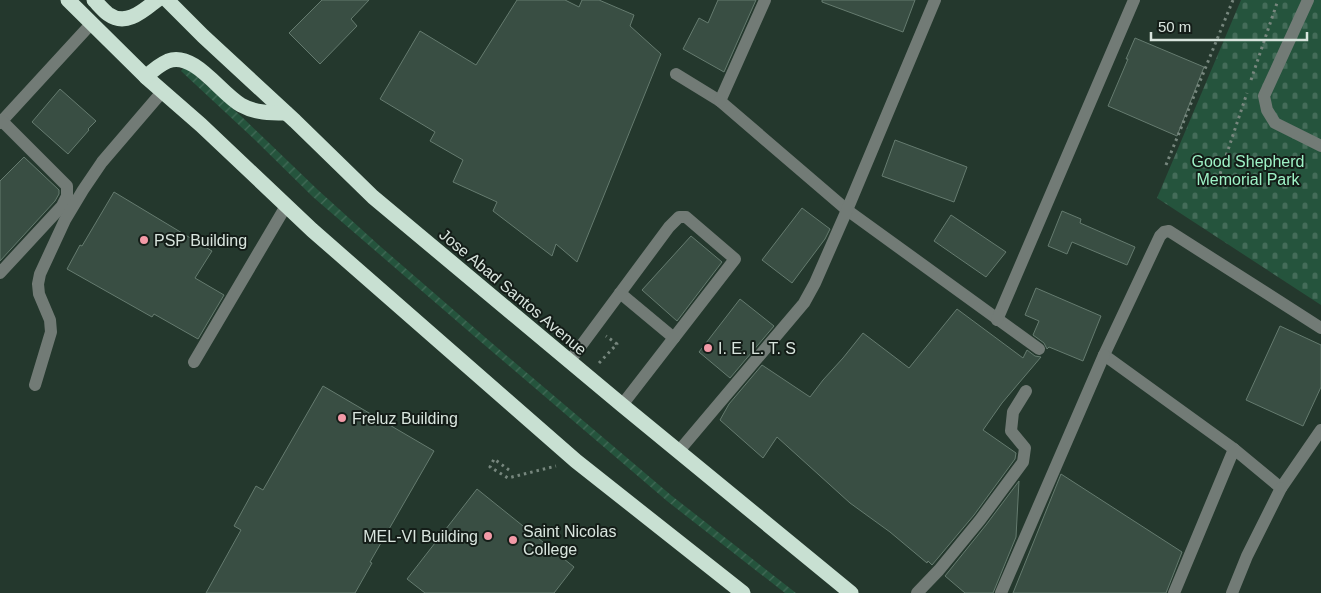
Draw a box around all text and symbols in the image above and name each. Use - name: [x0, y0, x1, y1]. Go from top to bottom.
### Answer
- scale bar: [1151, 10, 1307, 42]
- text: 50 m: [1158, 18, 1191, 35]
- park label: Good Shepherd Memorial Park: [1192, 153, 1304, 188]
- street label: Jose Abad Santos Avenue: [436, 226, 590, 359]
- place label: PSP Building: [154, 232, 247, 249]
- marker: PSP Building: [138, 234, 150, 246]
- place label: I. E. L. T. S: [718, 340, 796, 357]
- marker: I. E. L. T. S: [702, 342, 714, 354]
- place label: Freluz Building: [352, 410, 458, 427]
- marker: Freluz Building: [336, 412, 348, 424]
- place label: Saint Nicolas College: [523, 523, 616, 558]
- place label: MEL-VI Building: [363, 528, 478, 545]
- marker: MEL-VI Building: [482, 530, 494, 542]
- marker: Saint Nicolas College: [507, 534, 519, 546]

